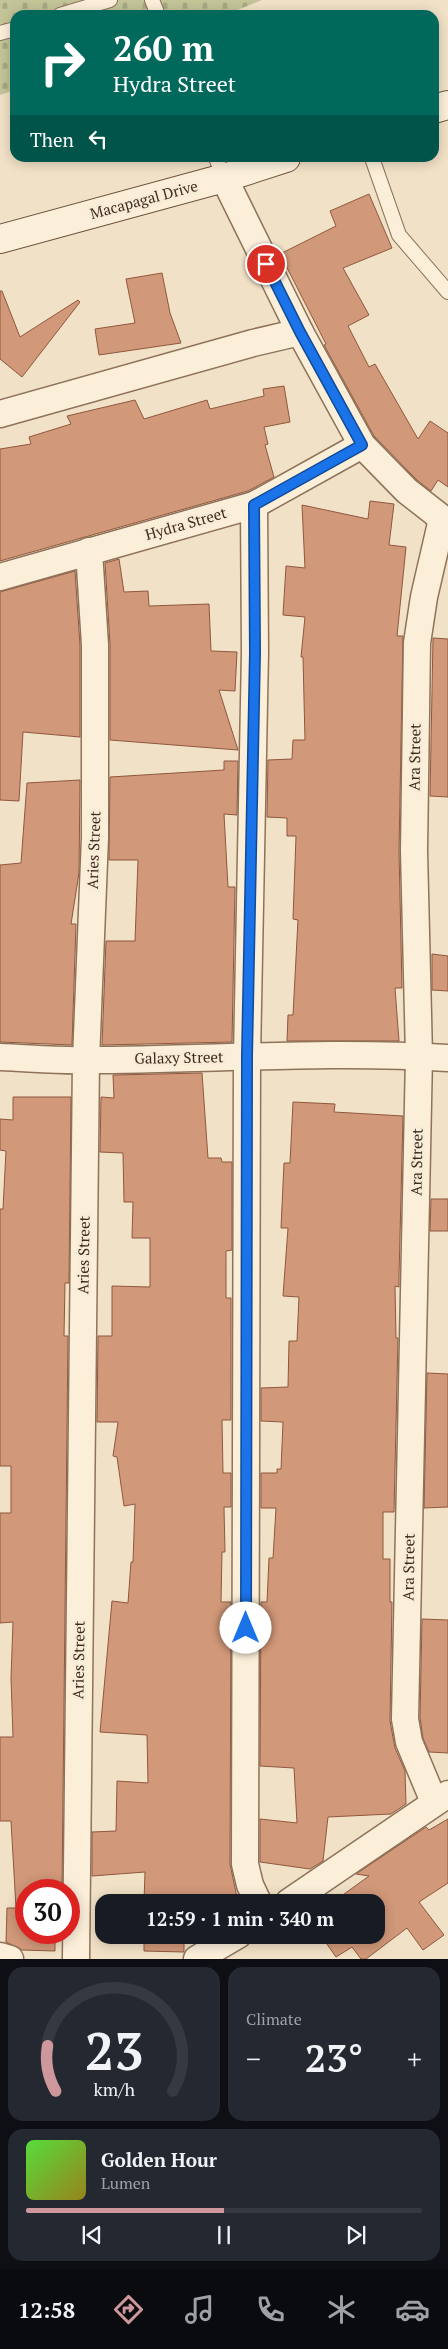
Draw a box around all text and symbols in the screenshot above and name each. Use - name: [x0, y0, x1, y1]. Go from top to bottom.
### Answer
- text: 260 m: [113, 25, 214, 71]
- icon: right: [30, 30, 95, 95]
- text: Hydra Street: [113, 69, 236, 98]
- icon: left: [84, 125, 112, 153]
- text: Then: [30, 127, 74, 152]
- street label: Macapagal Drive: [88, 175, 200, 223]
- pin: [245, 243, 287, 285]
- icon: arrive: [252, 250, 280, 278]
- street label: Hydra Street: [143, 502, 229, 544]
- street label: Ara Street: [403, 723, 425, 791]
- street label: Aries Street: [82, 810, 104, 889]
- street label: Galaxy Street: [134, 1046, 224, 1068]
- street label: Ara Street: [405, 1128, 427, 1196]
- street label: Aries Street: [72, 1215, 94, 1294]
- street label: Ara Street: [397, 1533, 419, 1601]
- position arrow: [219, 1601, 271, 1653]
- street label: Aries Street: [67, 1620, 89, 1699]
- speed limit sign: 30: [15, 1879, 80, 1944]
- text: 12:59 · 1 min · 340 m: [146, 1906, 334, 1931]
- text: Climate: [246, 2008, 302, 2030]
- text: 23: [85, 2016, 143, 2085]
- text: 23°: [305, 2033, 363, 2083]
- text: −: [246, 2040, 261, 2077]
- text: +: [407, 2040, 422, 2077]
- text: km/h: [93, 2077, 135, 2101]
- text: Golden Hour: [101, 2147, 217, 2172]
- text: Lumen: [101, 2172, 150, 2194]
- icon: previous: [78, 2221, 106, 2249]
- icon: pause: [210, 2221, 238, 2249]
- icon: next: [342, 2221, 370, 2249]
- icon: directions: [111, 2292, 146, 2327]
- icon: music: [182, 2292, 217, 2327]
- icon: phone: [253, 2292, 288, 2327]
- icon: climate: [324, 2292, 359, 2327]
- icon: car: [395, 2292, 430, 2327]
- text: 12:58: [18, 2295, 75, 2324]

